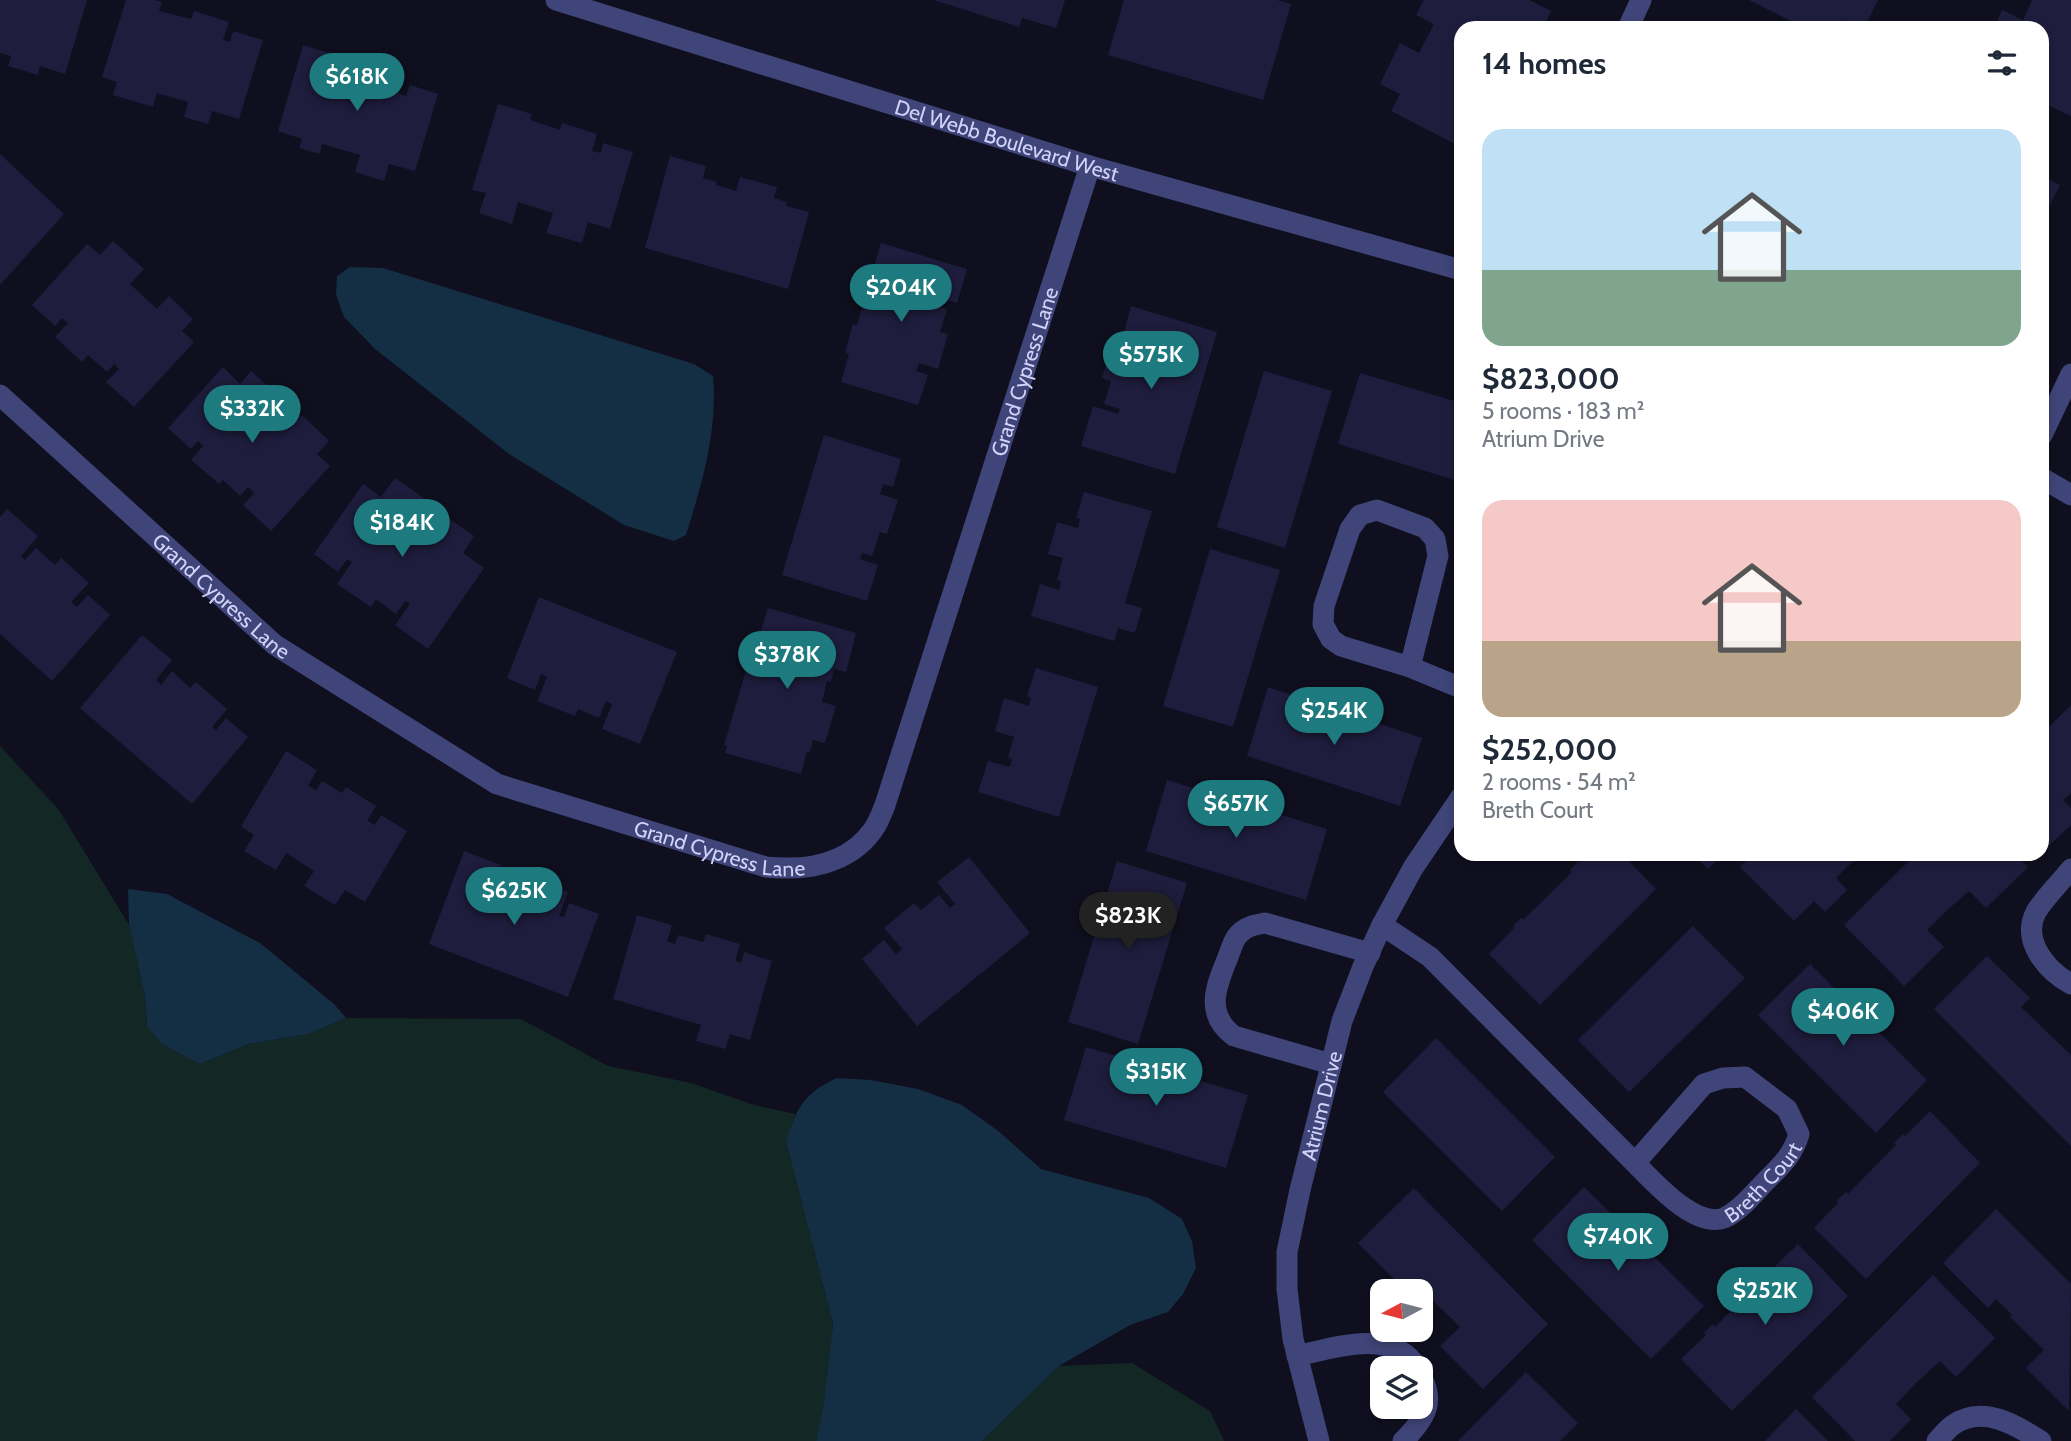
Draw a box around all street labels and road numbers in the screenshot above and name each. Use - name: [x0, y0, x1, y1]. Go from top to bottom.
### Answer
- street label: Del Webb Boulevard West: [892, 94, 1122, 186]
- street label: Grand Cypress Lane: [985, 284, 1063, 459]
- street label: Grand Cypress Lane: [148, 528, 295, 664]
- street label: Grand Cypress Lane: [631, 815, 806, 881]
- street label: Atrium Drive: [1295, 1048, 1347, 1163]
- street label: Breth Court: [1720, 1138, 1807, 1228]

